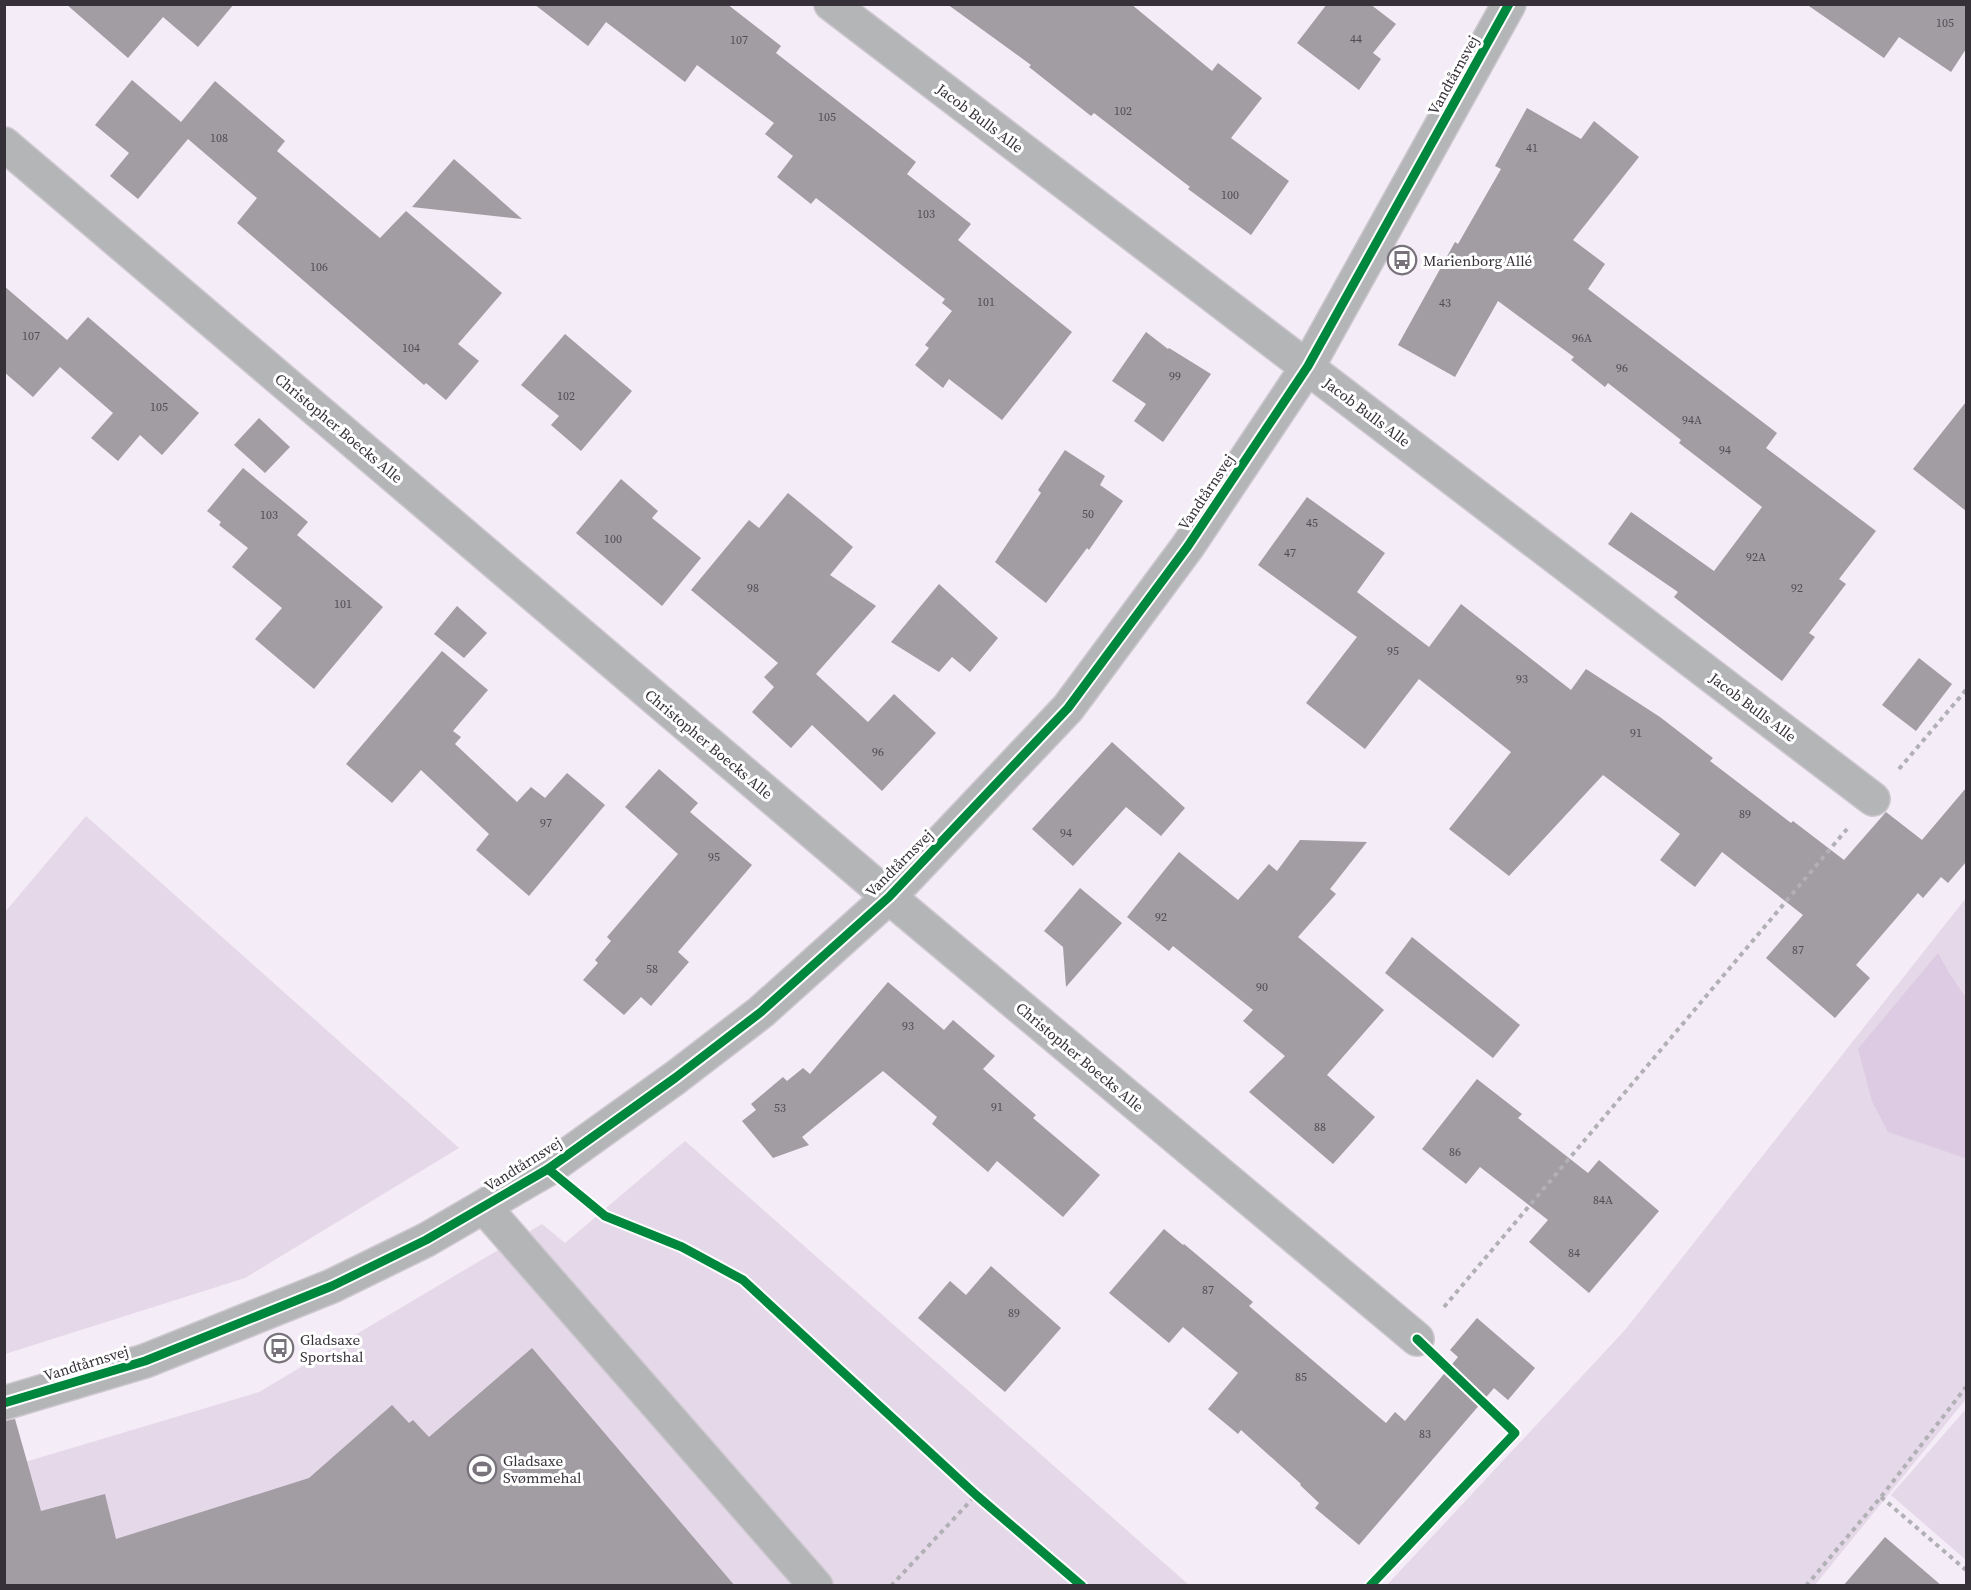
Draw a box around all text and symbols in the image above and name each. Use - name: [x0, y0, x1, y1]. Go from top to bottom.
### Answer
- house number: 105: [1936, 15, 1954, 31]
- house number: 44: [1350, 31, 1362, 47]
- house number: 107: [730, 32, 748, 48]
- street label: Vandtårnsvej: [1423, 32, 1483, 118]
- street label: Jacob Bulls Alle: [931, 78, 1028, 158]
- house number: 102: [1114, 103, 1132, 119]
- house number: 105: [818, 109, 836, 125]
- house number: 108: [210, 130, 228, 146]
- house number: 41: [1526, 140, 1538, 156]
- house number: 100: [1221, 187, 1239, 203]
- house number: 103: [917, 206, 935, 222]
- bus stop icon: Marienborg Allé: [1386, 244, 1418, 276]
- place label: Marienborg Allé: [1423, 250, 1533, 271]
- house number: 106: [310, 259, 328, 275]
- house number: 101: [977, 294, 995, 310]
- house number: 43: [1439, 295, 1451, 311]
- house number: 107: [22, 328, 40, 344]
- house number: 96A: [1572, 330, 1592, 346]
- house number: 104: [402, 340, 420, 356]
- house number: 96: [1616, 360, 1628, 376]
- street label: Christopher Boecks Alle: [271, 368, 408, 488]
- house number: 99: [1169, 368, 1181, 384]
- street label: Jacob Bulls Alle: [1318, 372, 1415, 452]
- house number: 102: [557, 388, 575, 404]
- house number: 105: [150, 399, 168, 415]
- house number: 94A: [1682, 412, 1702, 428]
- house number: 94: [1719, 442, 1731, 458]
- street label: Vandtårnsvej: [1173, 450, 1239, 534]
- house number: 50: [1082, 506, 1094, 522]
- house number: 103: [260, 507, 278, 523]
- house number: 45: [1306, 515, 1318, 531]
- house number: 100: [604, 531, 622, 547]
- house number: 47: [1284, 545, 1296, 561]
- house number: 92A: [1746, 549, 1766, 565]
- house number: 98: [747, 580, 759, 596]
- house number: 92: [1791, 580, 1803, 596]
- house number: 101: [334, 596, 352, 612]
- house number: 95: [1387, 643, 1399, 659]
- street label: Jacob Bulls Alle: [1704, 667, 1801, 747]
- house number: 93: [1516, 671, 1528, 687]
- street label: Christopher Boecks Alle: [641, 684, 778, 804]
- house number: 91: [1630, 725, 1642, 741]
- house number: 96: [872, 744, 884, 760]
- house number: 89: [1739, 806, 1751, 822]
- house number: 97: [540, 815, 552, 831]
- street label: Vandtårnsvej: [861, 825, 937, 901]
- house number: 94: [1060, 825, 1072, 841]
- house number: 95: [708, 849, 720, 865]
- house number: 92: [1155, 909, 1167, 925]
- house number: 87: [1792, 942, 1804, 958]
- house number: 58: [646, 961, 658, 977]
- house number: 90: [1256, 979, 1268, 995]
- street label: Christopher Boecks Alle: [1012, 997, 1149, 1117]
- house number: 93: [902, 1018, 914, 1034]
- house number: 91: [991, 1099, 1003, 1115]
- house number: 53: [774, 1100, 786, 1116]
- house number: 88: [1314, 1119, 1326, 1135]
- street label: Vandtårnsvej: [480, 1132, 566, 1196]
- house number: 86: [1449, 1144, 1461, 1160]
- house number: 84A: [1593, 1192, 1613, 1208]
- house number: 84: [1568, 1245, 1580, 1261]
- house number: 87: [1202, 1282, 1214, 1298]
- house number: 89: [1008, 1305, 1020, 1321]
- place label: Gladsaxe Sportshal: [300, 1329, 364, 1367]
- bus stop icon: Gladsaxe Sportshal: [263, 1332, 295, 1364]
- street label: Vandtårnsvej: [41, 1340, 131, 1386]
- house number: 85: [1295, 1369, 1307, 1385]
- house number: 83: [1419, 1426, 1431, 1442]
- place label: Gladsaxe Svømmehal: [503, 1450, 582, 1488]
- sports icon: Gladsaxe Svømmehal: [466, 1453, 498, 1485]

